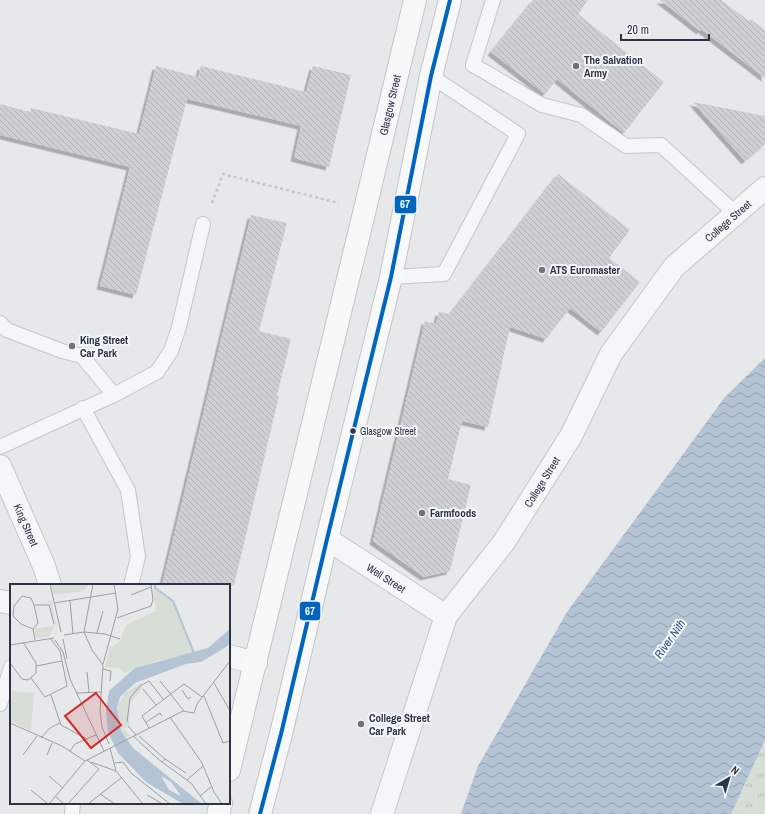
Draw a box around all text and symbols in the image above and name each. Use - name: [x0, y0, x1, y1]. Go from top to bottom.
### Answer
- scale bar: [621, 16, 709, 42]
- text: 20 m: [627, 22, 649, 38]
- place label: The Salvation Army: [584, 53, 643, 80]
- marker: The Salvation Army: [571, 61, 581, 71]
- street label: Glasgow Street: [376, 73, 404, 137]
- line badge: 67: [394, 195, 417, 214]
- text: 67: [400, 197, 410, 211]
- street label: College Street: [702, 197, 755, 245]
- place label: ATS Euromaster: [550, 263, 621, 277]
- marker: ATS Euromaster: [537, 265, 547, 275]
- place label: King Street Car Park: [80, 333, 128, 360]
- marker: King Street Car Park: [67, 341, 77, 351]
- place label: Glasgow Street: [360, 425, 417, 438]
- marker: Glasgow Street: [348, 426, 358, 436]
- street label: College Street: [521, 454, 563, 510]
- street label: King Street: [10, 502, 42, 549]
- place label: Farmfoods: [430, 506, 476, 520]
- marker: Farmfoods: [417, 508, 427, 518]
- street label: Well Street: [364, 560, 409, 596]
- inset map: [10, 584, 230, 804]
- line badge: 67: [299, 601, 321, 621]
- text: 67: [305, 604, 315, 618]
- water label: River Nith: [651, 616, 689, 662]
- place label: College Street Car Park: [369, 711, 430, 738]
- marker: College Street Car Park: [356, 719, 366, 729]
- north arrow: [709, 758, 749, 798]
- text: N: [728, 763, 742, 778]

